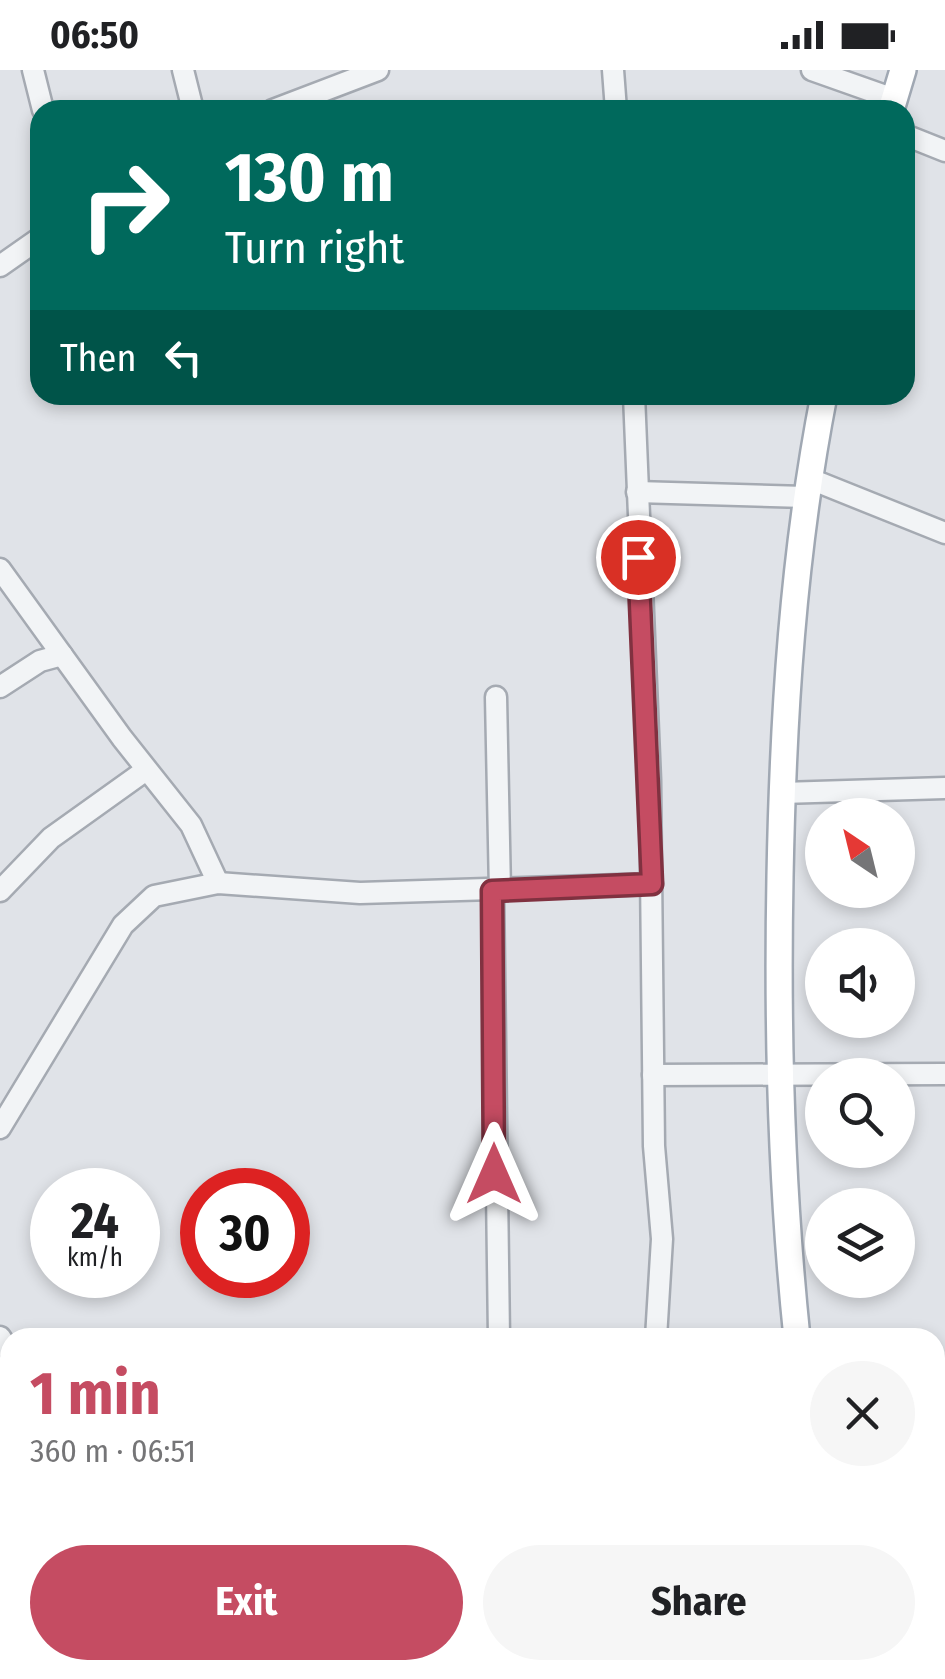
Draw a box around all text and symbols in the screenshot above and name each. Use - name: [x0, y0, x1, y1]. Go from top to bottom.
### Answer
- text: 06:50: [50, 12, 139, 58]
- text: 130 m: [225, 136, 394, 220]
- icon: right: [60, 140, 190, 270]
- text: Turn right: [225, 221, 404, 275]
- icon: left: [156, 330, 211, 385]
- text: Then: [60, 335, 136, 381]
- pin: [596, 515, 681, 600]
- icon: arrive: [611, 530, 666, 585]
- north arrow: [805, 798, 915, 908]
- map controls: [805, 798, 915, 1298]
- button: sound: [805, 928, 915, 1038]
- button: search: [805, 1058, 915, 1168]
- position arrow: [442, 1122, 546, 1226]
- speed limit sign: 30: [180, 1168, 310, 1298]
- button: layers: [805, 1188, 915, 1298]
- text: 24: [71, 1191, 119, 1251]
- text: km/h: [67, 1243, 123, 1273]
- text: 1 min: [30, 1358, 161, 1430]
- button: close: [810, 1361, 915, 1466]
- text: 360 m · 06:51: [30, 1432, 196, 1470]
- button: Exit: [30, 1545, 463, 1660]
- button: Share: [483, 1545, 915, 1660]

